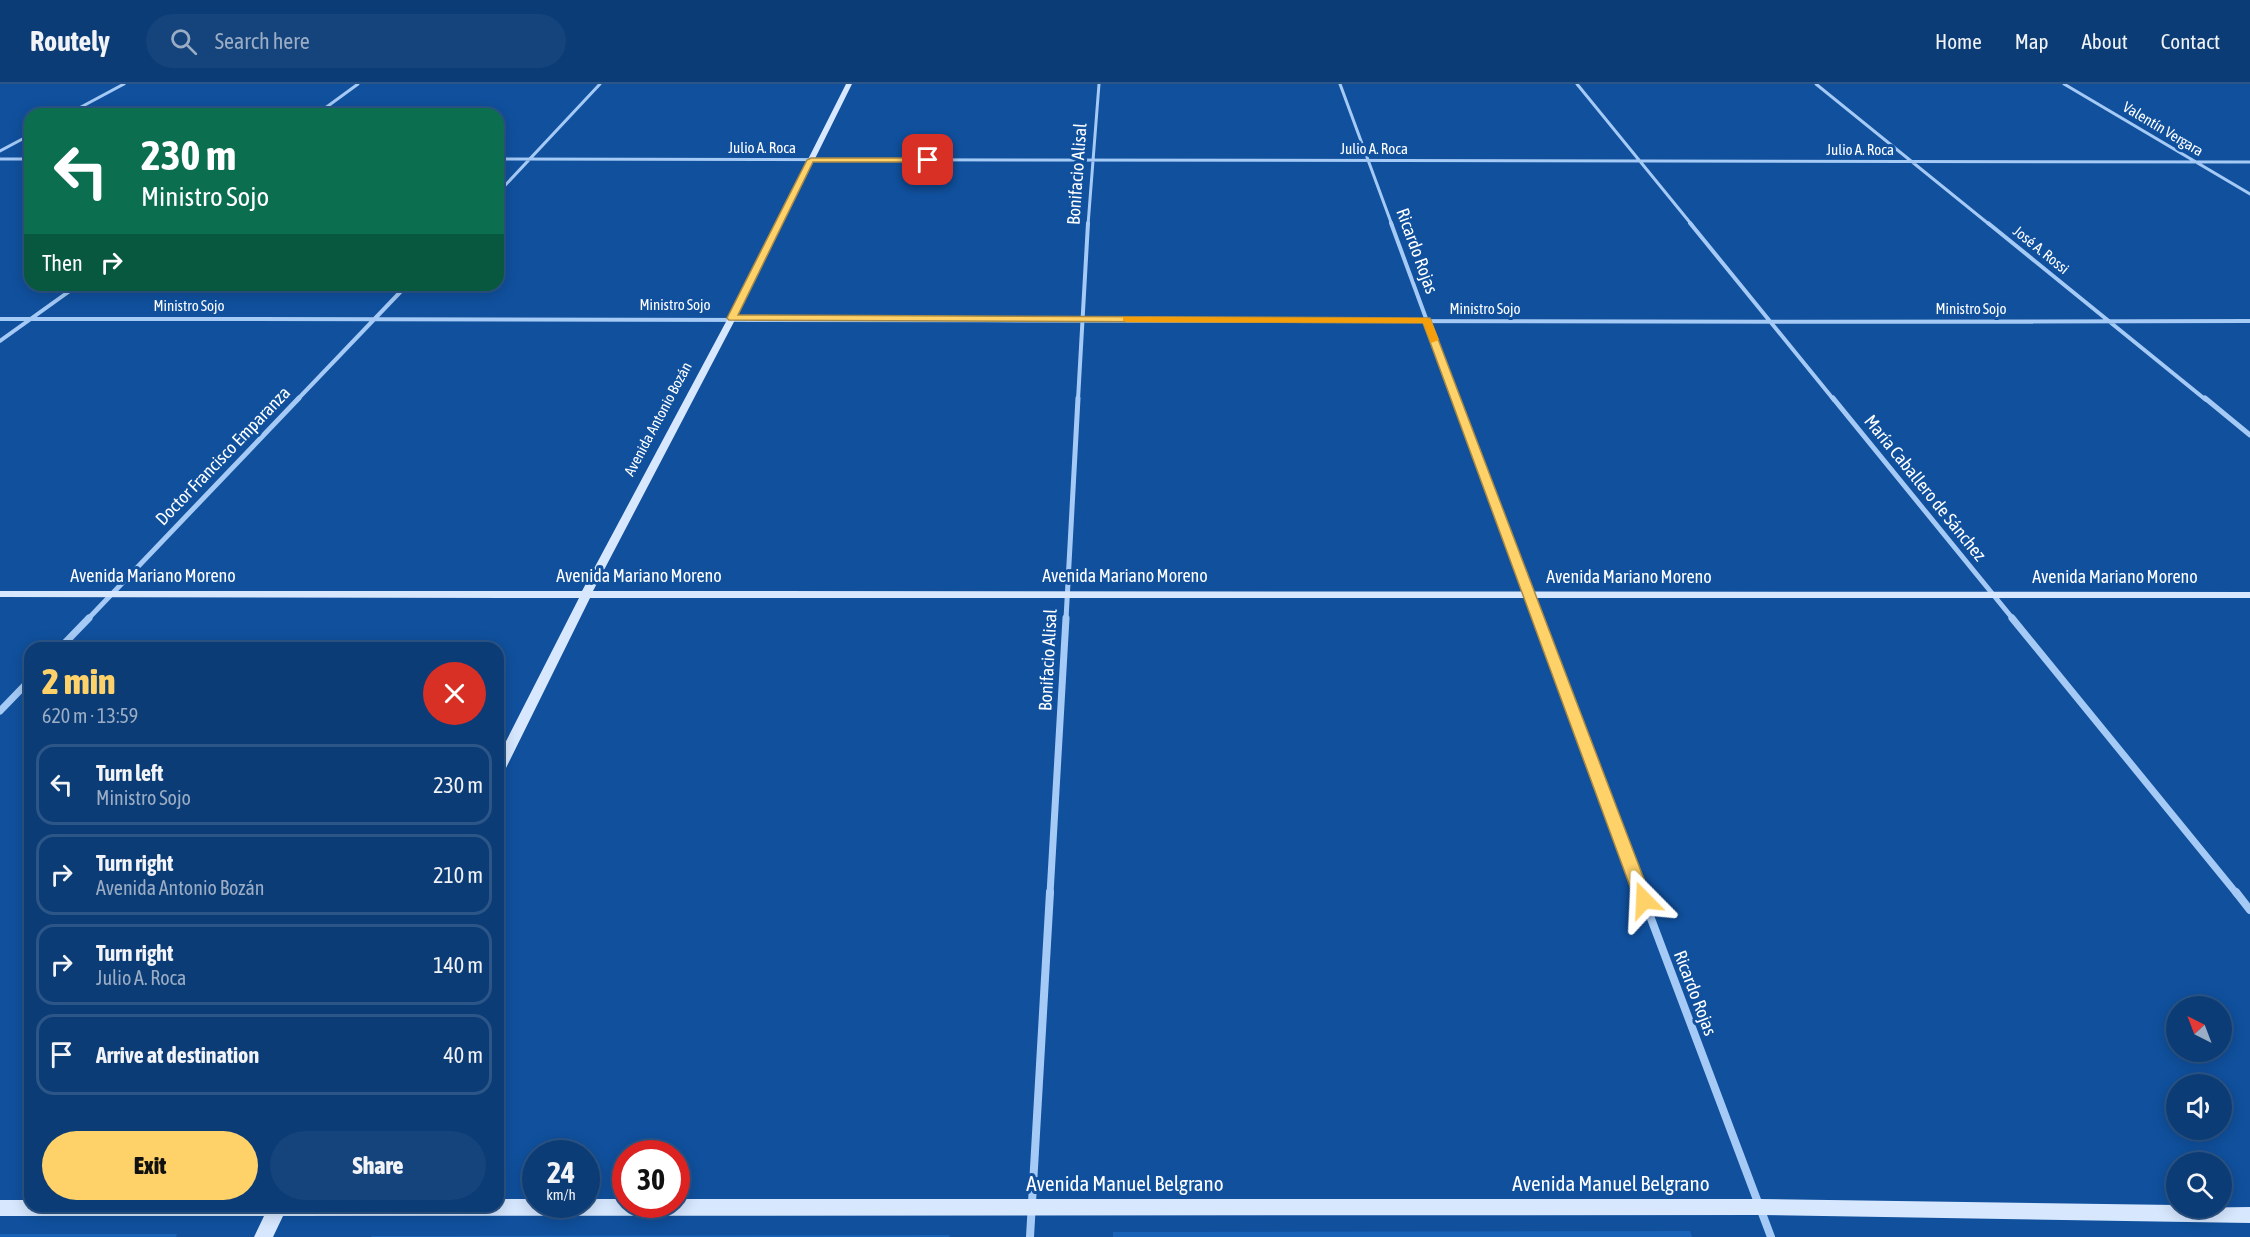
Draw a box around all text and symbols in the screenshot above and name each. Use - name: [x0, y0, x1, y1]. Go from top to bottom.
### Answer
- search box: [146, 14, 566, 68]
- text: Routely: [30, 25, 110, 57]
- icon: search: [167, 25, 200, 58]
- text: Search here: [215, 28, 310, 54]
- text: Home: [1935, 29, 1982, 53]
- text: Map: [2015, 29, 2049, 53]
- text: About: [2082, 29, 2128, 53]
- text: Contact: [2161, 29, 2220, 53]
- street label: Valentín Vergara: [2120, 98, 2207, 159]
- street label: Bonifacio Alisal: [1062, 122, 1091, 226]
- text: 230 m: [141, 131, 236, 179]
- icon: left: [42, 132, 120, 210]
- pin: [902, 134, 953, 185]
- street label: Julio A. Roca: [728, 139, 796, 156]
- street label: Julio A. Roca: [1340, 140, 1408, 157]
- street label: Julio A. Roca: [1826, 141, 1894, 158]
- icon: arrive: [911, 143, 944, 176]
- text: Ministro Sojo: [141, 181, 269, 212]
- street label: Ricardo Rojas: [1392, 205, 1443, 296]
- street label: José A. Rossi: [2010, 222, 2073, 277]
- icon: right: [95, 246, 128, 279]
- text: Then: [42, 250, 83, 276]
- street label: Ministro Sojo: [639, 296, 711, 313]
- street label: Ministro Sojo: [153, 297, 225, 314]
- street label: Ministro Sojo: [1449, 300, 1521, 317]
- street label: Ministro Sojo: [1935, 300, 2007, 317]
- street label: Avenida Antonio Bozán: [620, 359, 695, 479]
- street label: Doctor Francisco Emparanza: [151, 382, 294, 529]
- street label: María Caballero de Sánchez: [1860, 410, 1991, 565]
- street label: Avenida Mariano Moreno: [70, 565, 236, 586]
- street label: Avenida Mariano Moreno: [556, 565, 722, 586]
- street label: Avenida Mariano Moreno: [1042, 565, 1208, 586]
- street label: Avenida Mariano Moreno: [1546, 566, 1712, 587]
- street label: Avenida Mariano Moreno: [2032, 566, 2198, 587]
- street label: Bonifacio Alisal: [1034, 608, 1061, 712]
- text: 2 min: [42, 660, 116, 702]
- button: close: [423, 662, 486, 725]
- text: 620 m · 13:59: [42, 704, 138, 727]
- text: Turn left: [96, 760, 163, 786]
- icon: left: [45, 768, 78, 801]
- text: 230 m: [433, 772, 483, 798]
- text: Ministro Sojo: [96, 786, 191, 809]
- text: Turn right: [96, 850, 173, 876]
- icon: right: [45, 858, 78, 891]
- text: 210 m: [433, 862, 483, 888]
- position arrow: [1612, 868, 1676, 932]
- text: Avenida Antonio Bozán: [96, 876, 265, 899]
- text: Turn right: [96, 940, 173, 966]
- street label: Ricardo Rojas: [1670, 947, 1721, 1038]
- icon: right: [45, 948, 78, 981]
- text: 140 m: [433, 952, 483, 978]
- text: Julio A. Roca: [96, 966, 186, 989]
- north arrow: [2166, 996, 2232, 1062]
- map controls: [2166, 996, 2232, 1218]
- icon: arrive: [45, 1038, 78, 1071]
- text: Arrive at destination: [96, 1042, 259, 1068]
- text: 40 m: [443, 1042, 483, 1068]
- button: sound: [2166, 1074, 2232, 1140]
- button: Exit: [42, 1131, 258, 1200]
- button: Share: [270, 1131, 486, 1200]
- speed limit sign: 30: [612, 1140, 690, 1218]
- button: search: [2166, 1152, 2232, 1218]
- text: 24: [547, 1155, 575, 1189]
- street label: Avenida Manuel Belgrano: [1026, 1171, 1224, 1195]
- street label: Avenida Manuel Belgrano: [1512, 1171, 1710, 1195]
- text: km/h: [546, 1186, 576, 1203]

